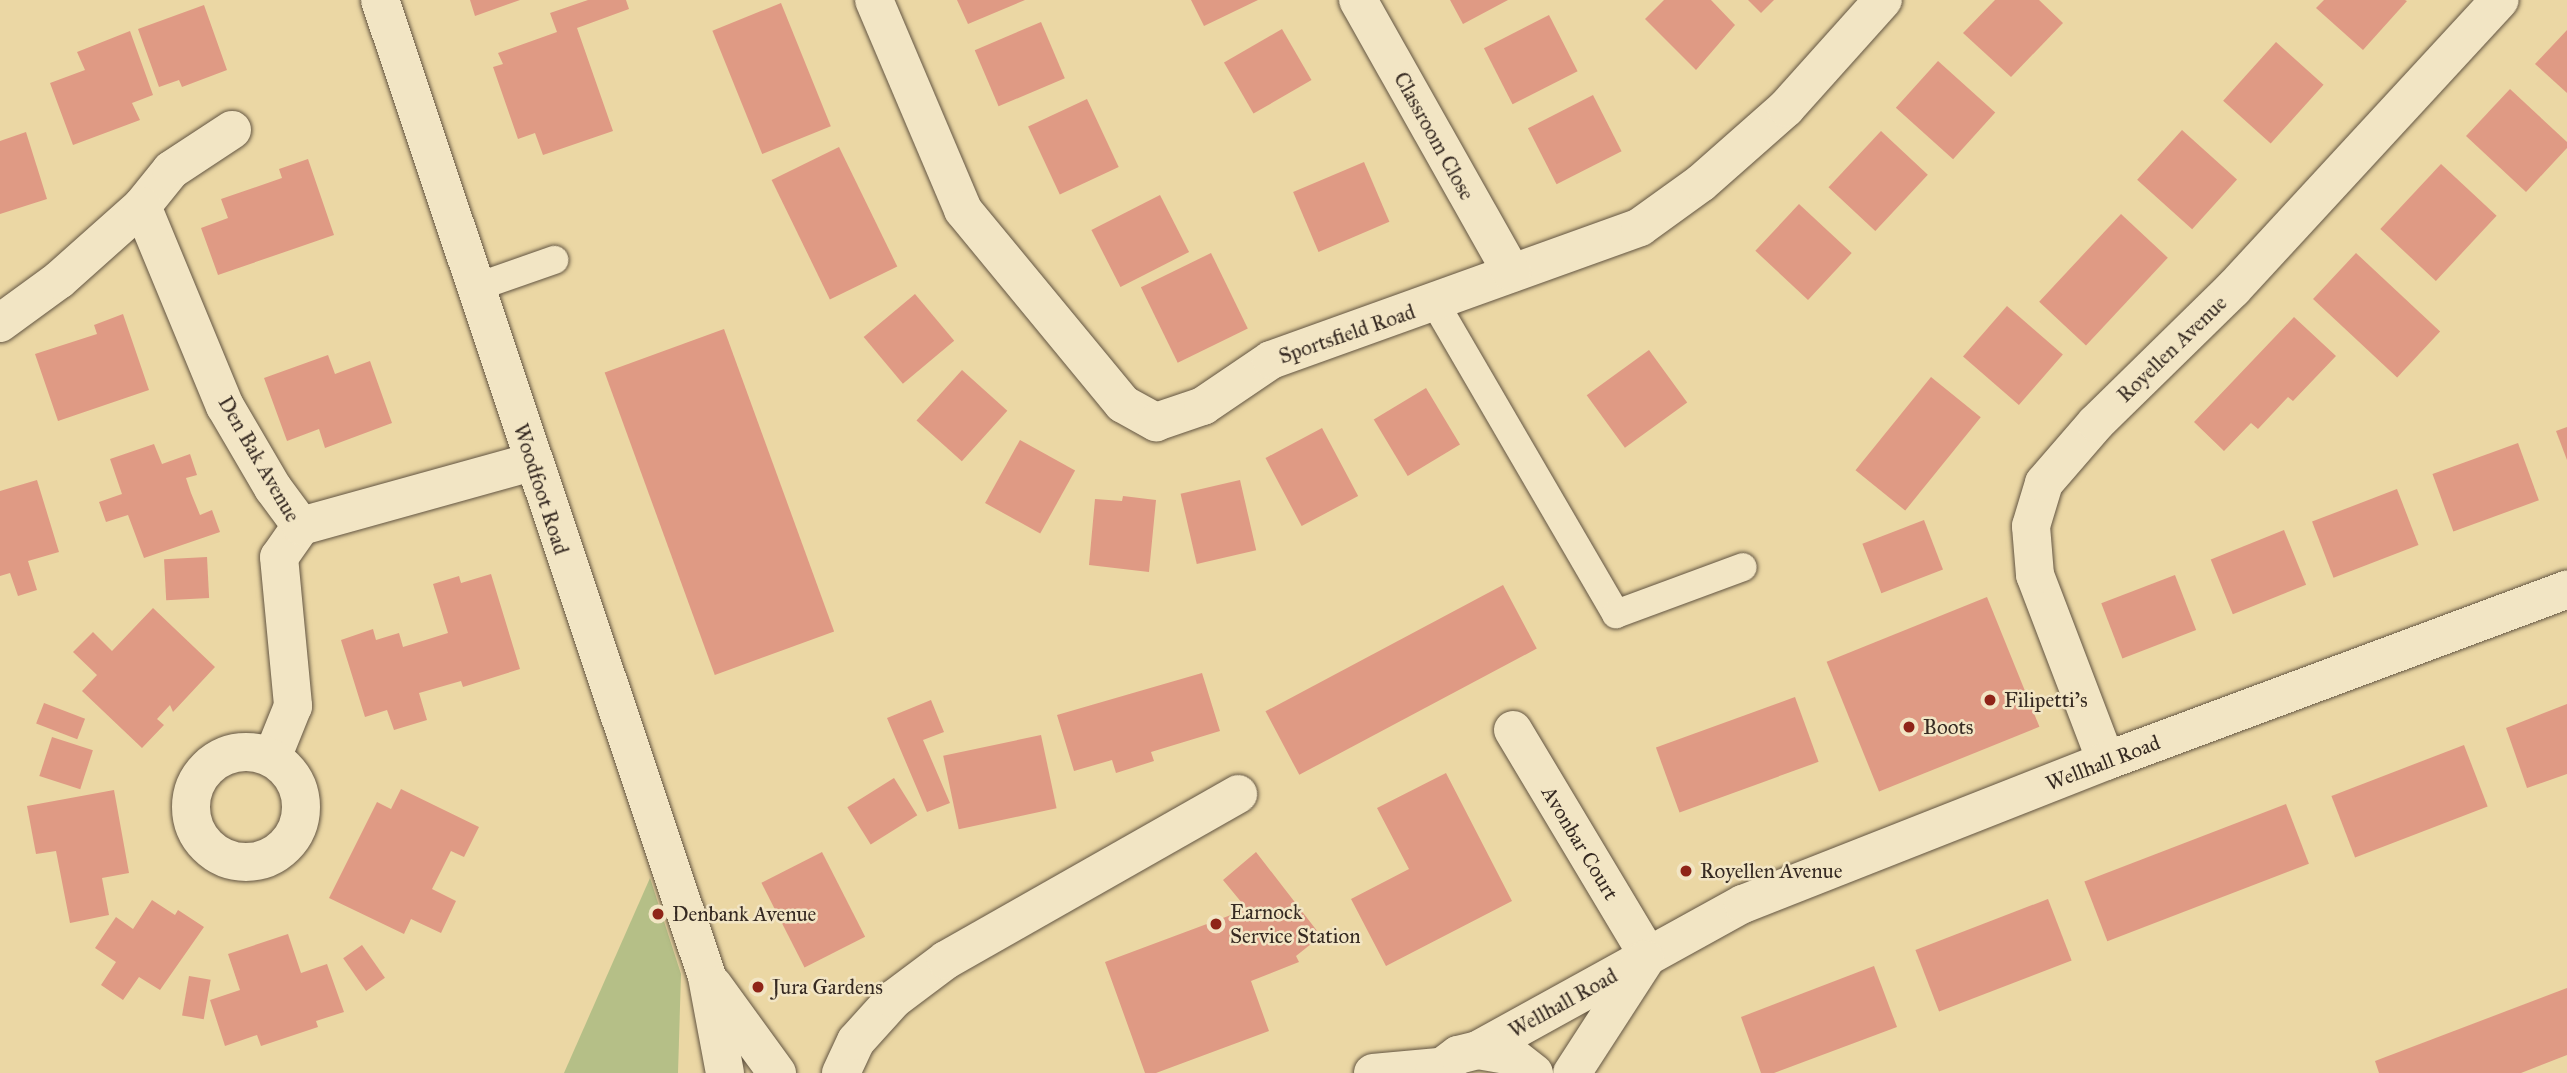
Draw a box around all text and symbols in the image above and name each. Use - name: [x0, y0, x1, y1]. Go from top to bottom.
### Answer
- street label: Classroom Close: [1388, 68, 1480, 204]
- street label: Royellen Avenue: [2112, 290, 2232, 408]
- street label: Sportsfield Road: [1275, 299, 1419, 369]
- street label: Den Bak Avenue: [213, 392, 305, 526]
- street label: Woodfoot Road: [508, 420, 574, 558]
- place label: Filipetti's: [2004, 687, 2088, 713]
- marker: Filipetti's: [1982, 692, 1998, 708]
- place label: Boots: [1923, 714, 1973, 740]
- marker: Boots: [1901, 719, 1917, 735]
- street label: Wellhall Road: [2042, 730, 2164, 796]
- street label: Avonbar Court: [1536, 782, 1624, 904]
- place label: Royellen Avenue: [1700, 858, 1842, 884]
- marker: Royellen Avenue: [1678, 863, 1694, 879]
- place label: Earnock Service Station: [1230, 899, 1361, 949]
- place label: Denbank Avenue: [672, 901, 816, 927]
- marker: Denbank Avenue: [650, 906, 666, 922]
- marker: Earnock Service Station: [1208, 916, 1224, 932]
- street label: Wellhall Road: [1504, 963, 1622, 1043]
- place label: Jura Gardens: [772, 974, 883, 1000]
- marker: Jura Gardens: [750, 979, 766, 995]

